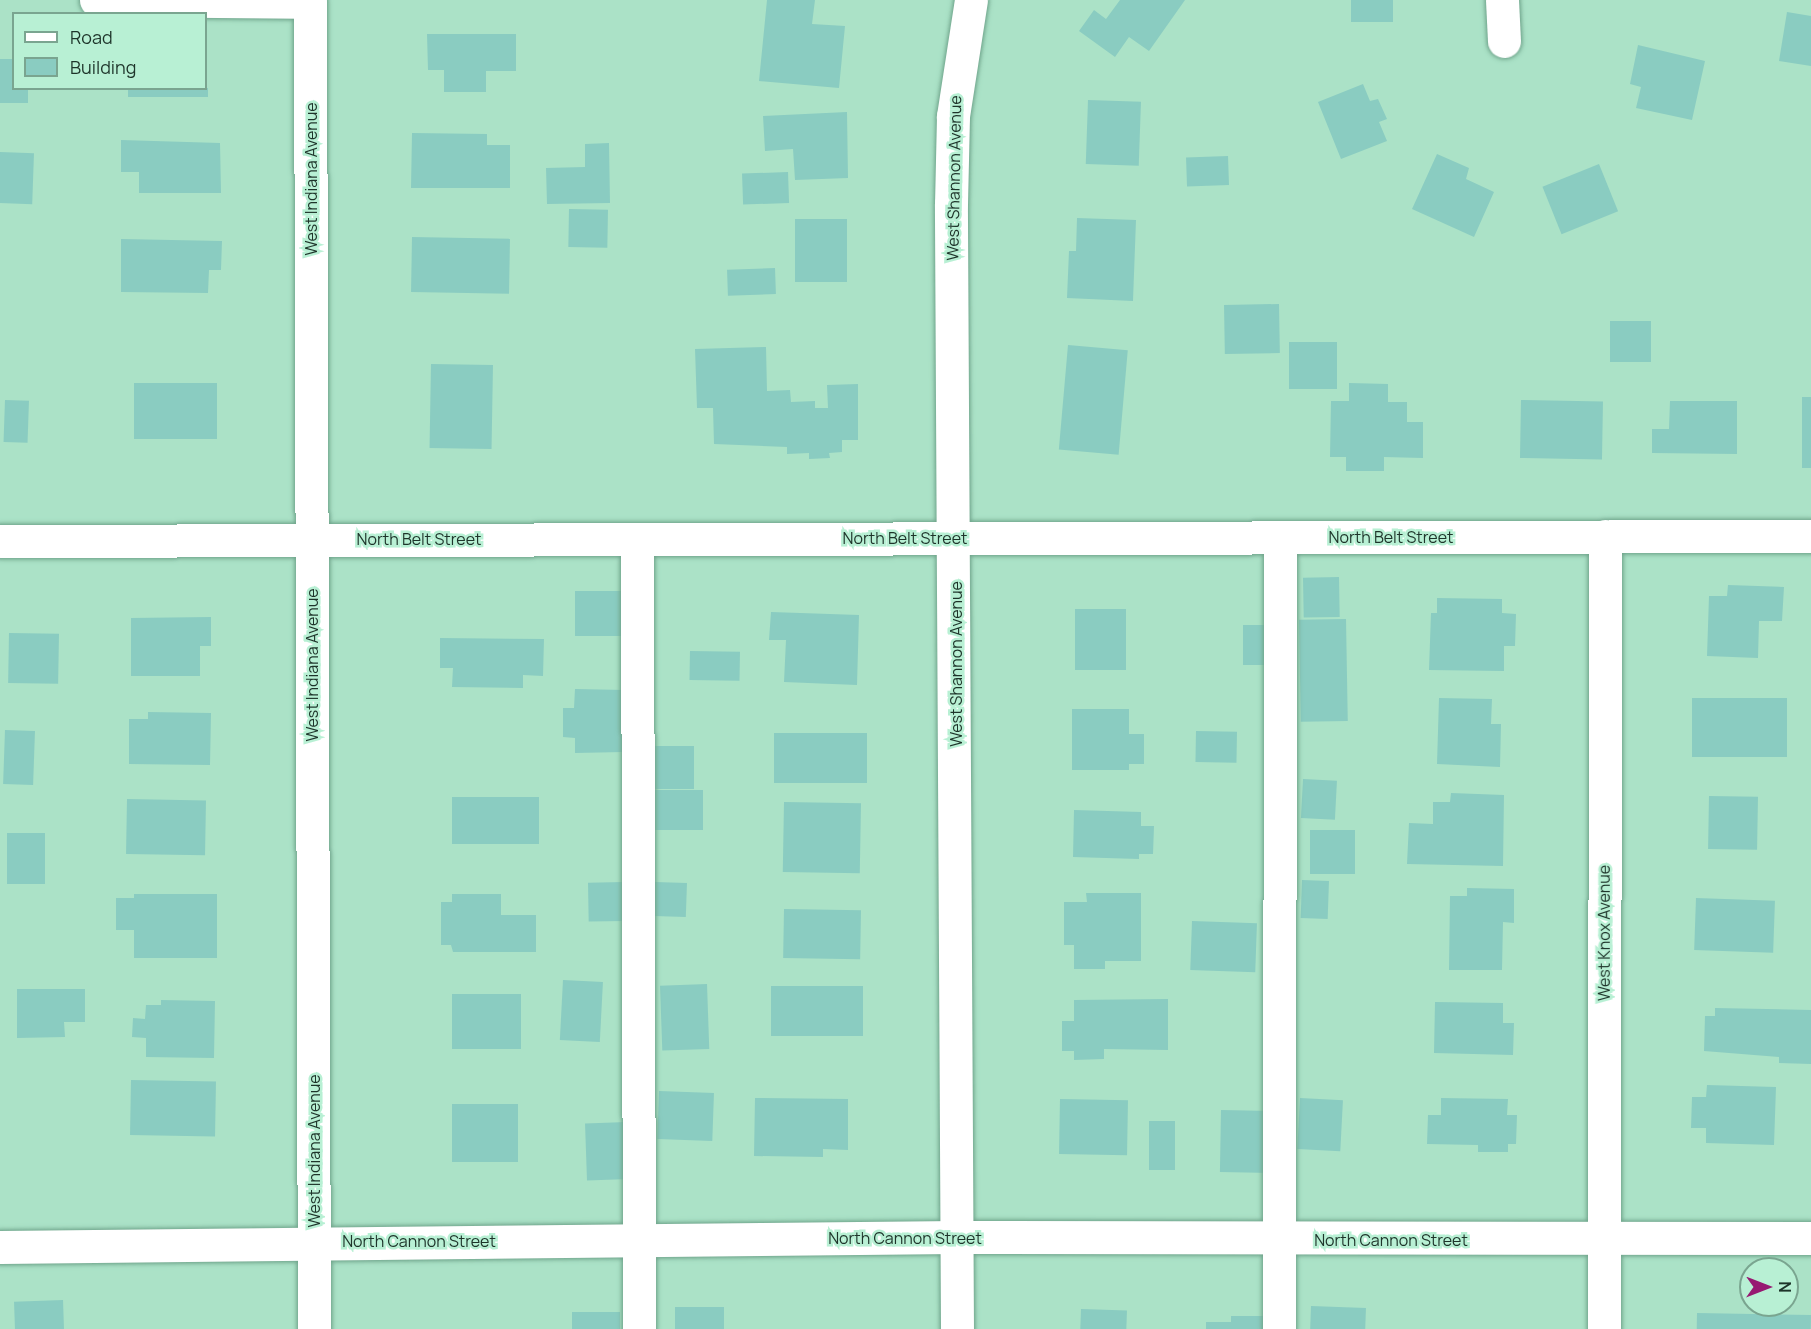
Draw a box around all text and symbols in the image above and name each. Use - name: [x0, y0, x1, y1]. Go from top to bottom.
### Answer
- legend: [12, 12, 207, 90]
- text: Road: [70, 25, 113, 49]
- text: Building: [70, 55, 136, 79]
- street label: West Shannon Avenue: [943, 95, 965, 261]
- street label: West Indiana Avenue: [301, 102, 321, 256]
- street label: North Belt Street: [1329, 527, 1453, 547]
- street label: North Belt Street: [843, 528, 967, 548]
- street label: North Belt Street: [357, 529, 481, 549]
- street label: West Shannon Avenue: [946, 581, 966, 747]
- street label: West Indiana Avenue: [302, 588, 322, 742]
- street label: West Knox Avenue: [1594, 865, 1614, 1001]
- street label: West Indiana Avenue: [304, 1074, 324, 1228]
- street label: North Cannon Street: [828, 1228, 982, 1248]
- street label: North Cannon Street: [1314, 1230, 1468, 1250]
- street label: North Cannon Street: [342, 1231, 496, 1251]
- north arrow: [1739, 1257, 1799, 1317]
- text: N: [1774, 1281, 1796, 1293]

